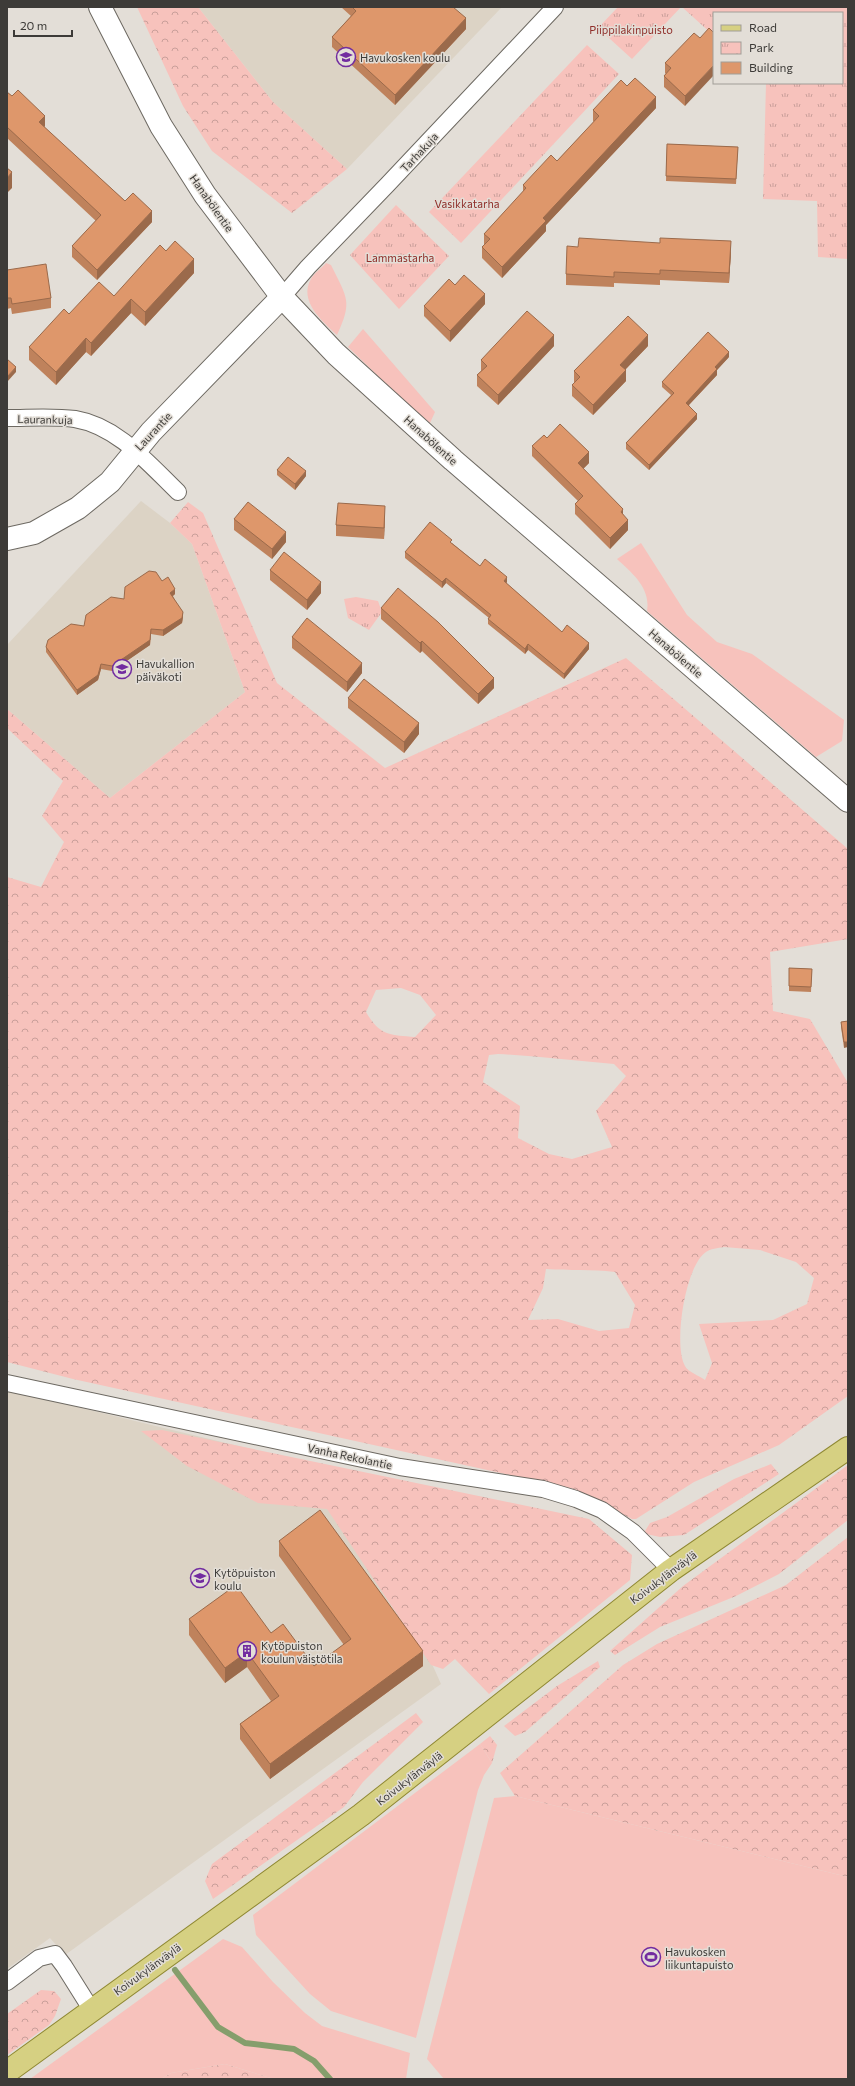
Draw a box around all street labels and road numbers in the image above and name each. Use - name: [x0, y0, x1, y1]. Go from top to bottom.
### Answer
- street label: Tarhakuja: [398, 130, 440, 174]
- street label: Hanabölentie: [187, 172, 237, 234]
- street label: Laurantie: [132, 409, 174, 453]
- street label: Laurankuja: [17, 412, 73, 426]
- street label: Hanabölentie: [402, 413, 460, 467]
- street label: Hanabölentie: [646, 626, 706, 680]
- street label: Vanha Rekolantie: [306, 1441, 394, 1471]
- street label: Koivukylänväylä: [627, 1548, 699, 1606]
- street label: Koivukylänväylä: [374, 1748, 444, 1808]
- street label: Koivukylänväylä: [111, 1940, 183, 1998]

